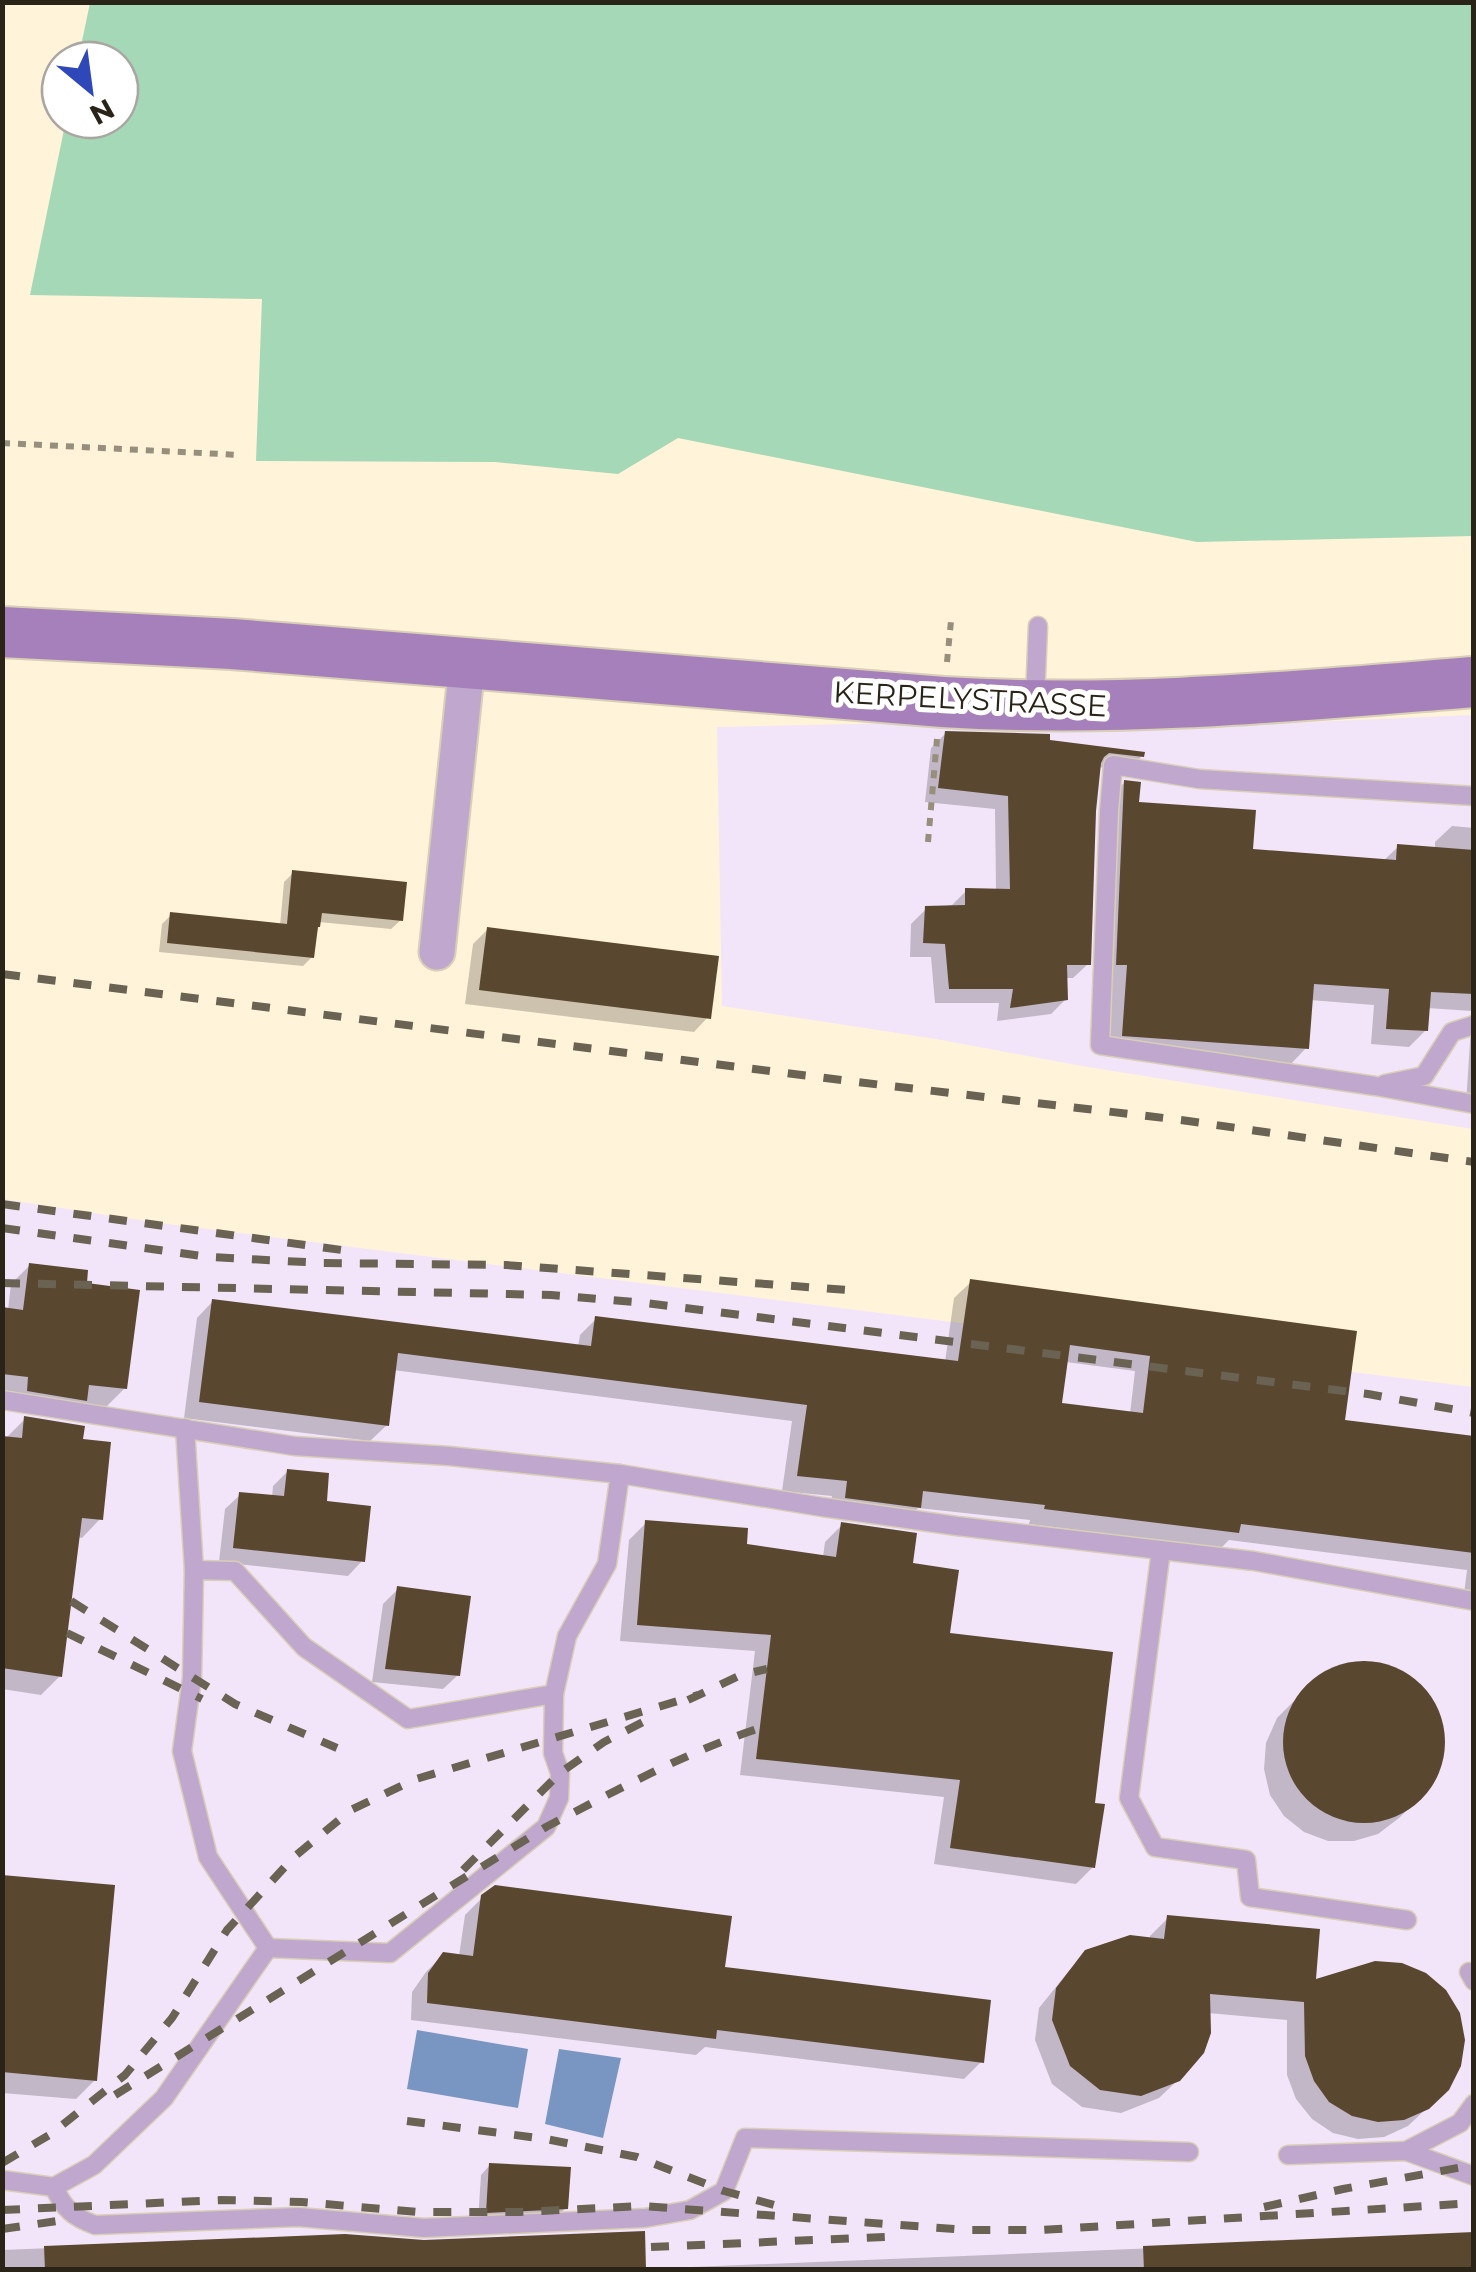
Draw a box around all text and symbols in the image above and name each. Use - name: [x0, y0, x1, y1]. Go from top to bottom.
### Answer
- north arrow: [40, 40, 140, 140]
- text: N: [84, 92, 120, 132]
- street label: KERPELYSTRASSE: [832, 673, 1108, 725]

